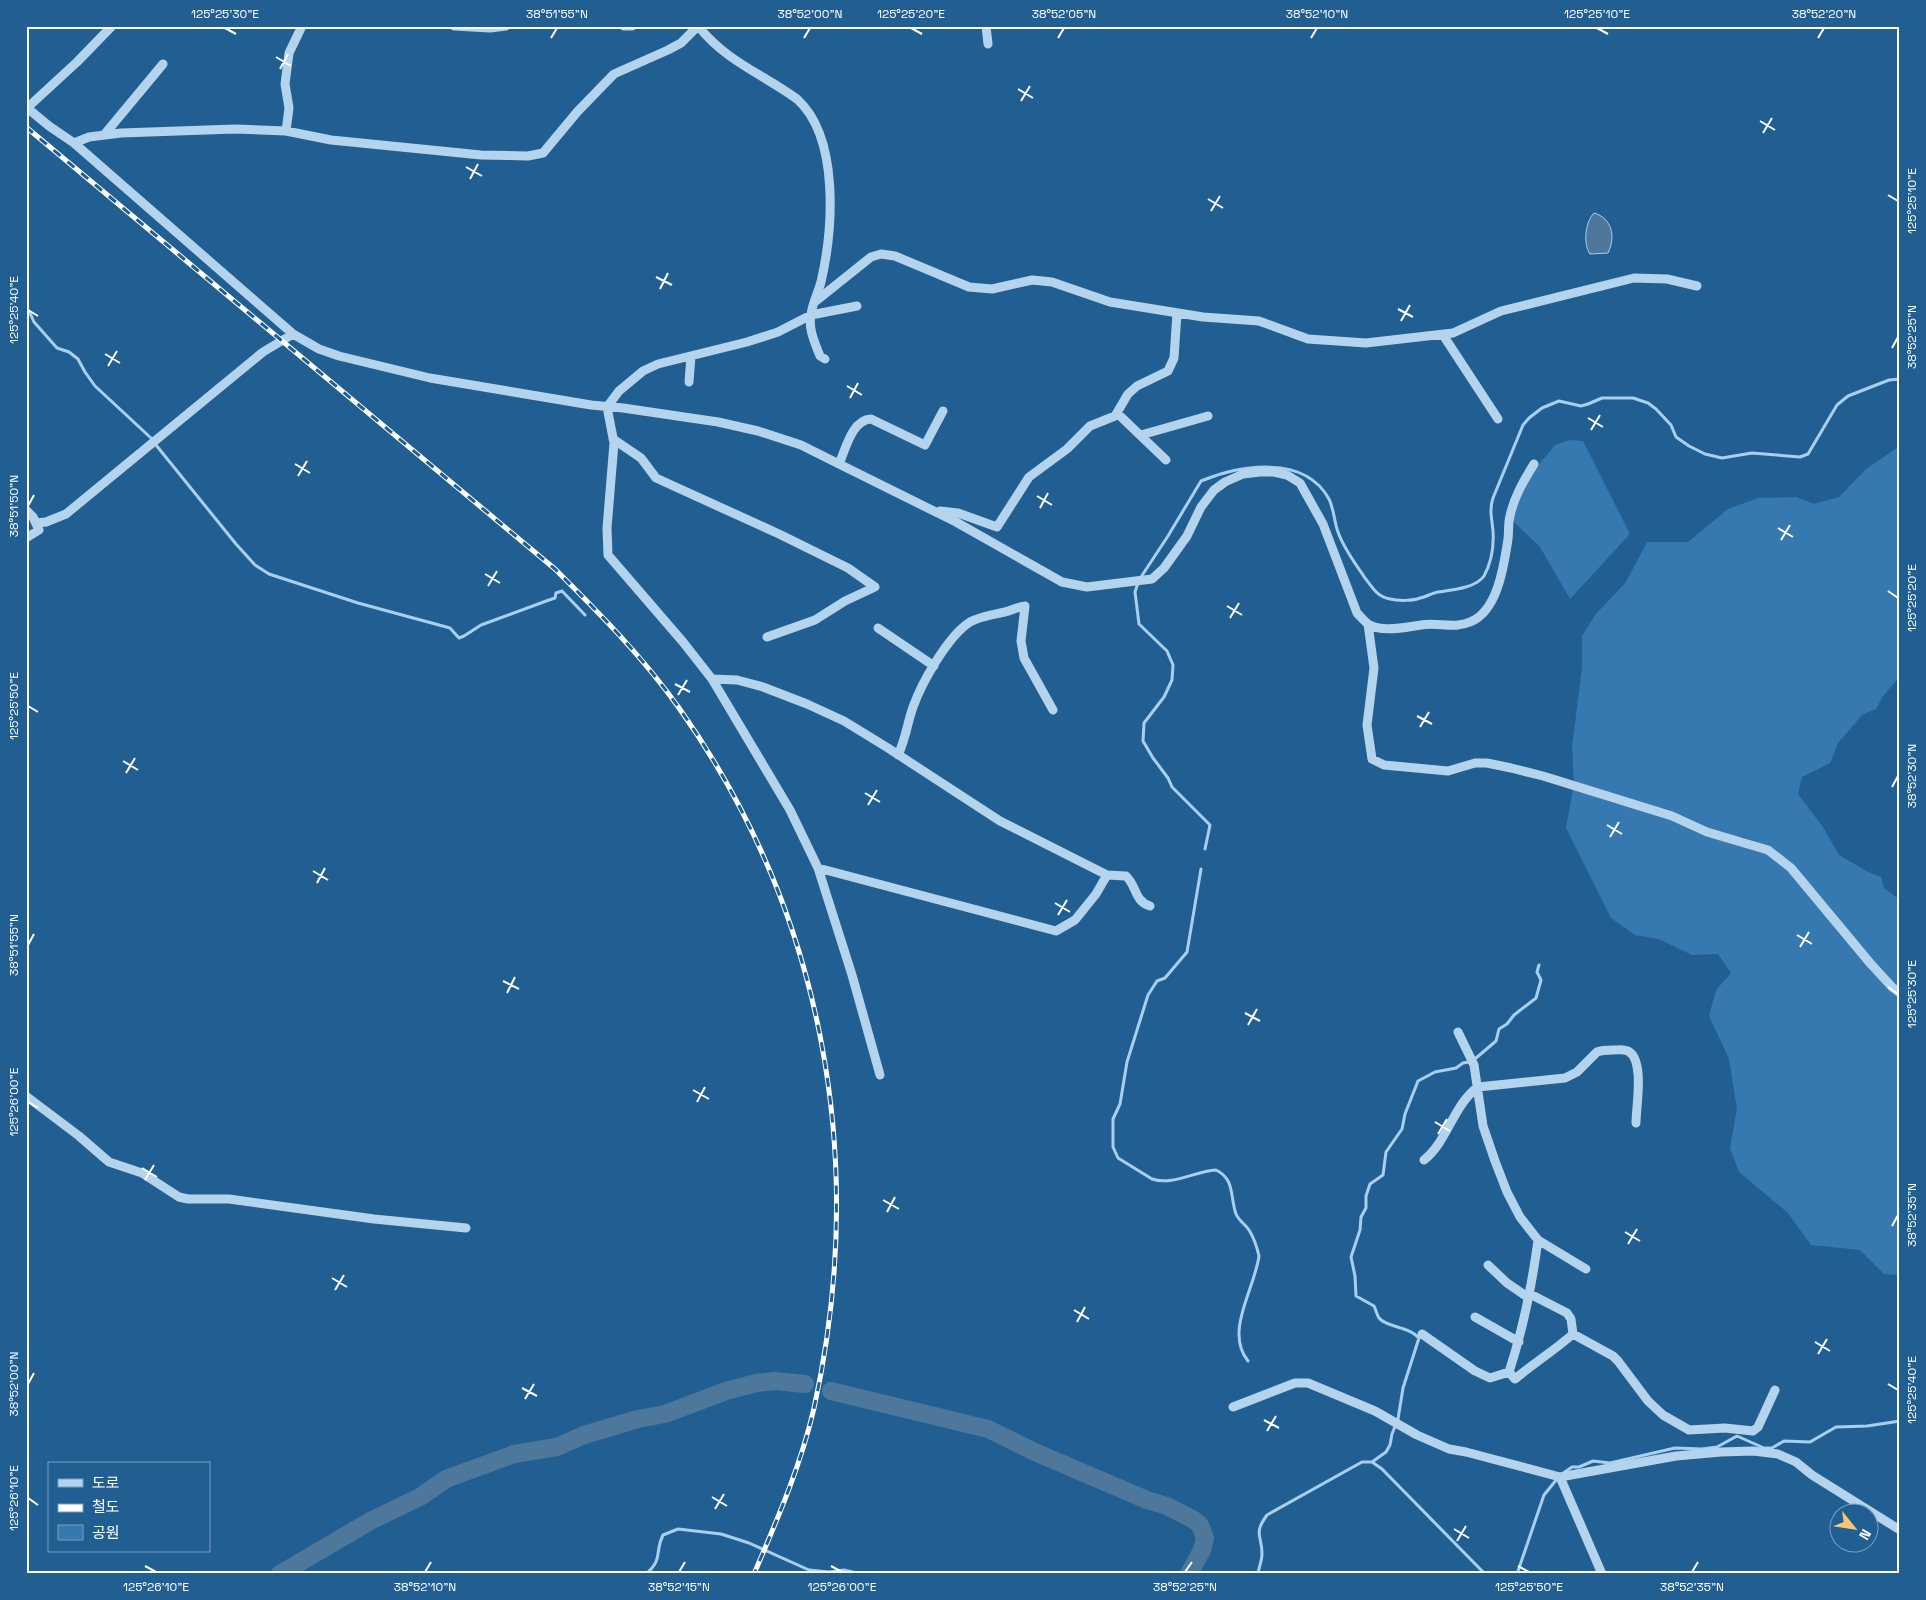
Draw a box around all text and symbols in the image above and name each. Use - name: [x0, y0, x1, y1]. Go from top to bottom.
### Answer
- text: 125°25'30"E: [191, 6, 259, 22]
- text: 38°51'55"N: [526, 6, 588, 22]
- text: 38°52'00"N: [777, 6, 843, 22]
- text: 125°25'20"E: [877, 6, 945, 22]
- text: 38°52'05"N: [1032, 6, 1096, 22]
- text: 38°52'10"N: [1286, 6, 1348, 22]
- text: 125°25'10"E: [1564, 6, 1630, 22]
- text: 38°52'20"N: [1792, 6, 1856, 22]
- text: 125°25'10"E: [1904, 168, 1920, 234]
- text: 125°25'40"E: [6, 276, 22, 344]
- text: 38°52'25"N: [1904, 305, 1920, 369]
- text: 38°51'50"N: [6, 475, 22, 537]
- text: 125°25'20"E: [1904, 564, 1920, 632]
- text: 125°25'50"E: [6, 672, 22, 740]
- text: 38°52'30"N: [1904, 744, 1920, 808]
- text: 38°51'55"N: [6, 914, 22, 976]
- text: 125°25'30"E: [1904, 960, 1920, 1028]
- text: 125°26'00"E: [6, 1067, 22, 1136]
- text: 38°52'35"N: [1904, 1183, 1920, 1247]
- text: 38°52'00"N: [6, 1351, 22, 1417]
- text: 125°25'40"E: [1904, 1356, 1920, 1424]
- legend: [48, 1462, 210, 1552]
- text: 125°26'10"E: [6, 1465, 22, 1531]
- text: 도로: [92, 1473, 120, 1492]
- text: 철도: [92, 1497, 120, 1516]
- north arrow: [1828, 1502, 1878, 1552]
- text: 공원: [92, 1523, 120, 1542]
- text: N: [1855, 1526, 1875, 1543]
- text: 125°26'10"E: [123, 1579, 189, 1595]
- text: 38°52'10"N: [394, 1579, 456, 1595]
- text: 38°52'15"N: [648, 1579, 710, 1595]
- text: 125°26'00"E: [808, 1579, 877, 1595]
- text: 38°52'25"N: [1153, 1579, 1217, 1595]
- text: 125°25'50"E: [1495, 1579, 1563, 1595]
- text: 38°52'35"N: [1660, 1579, 1724, 1595]

